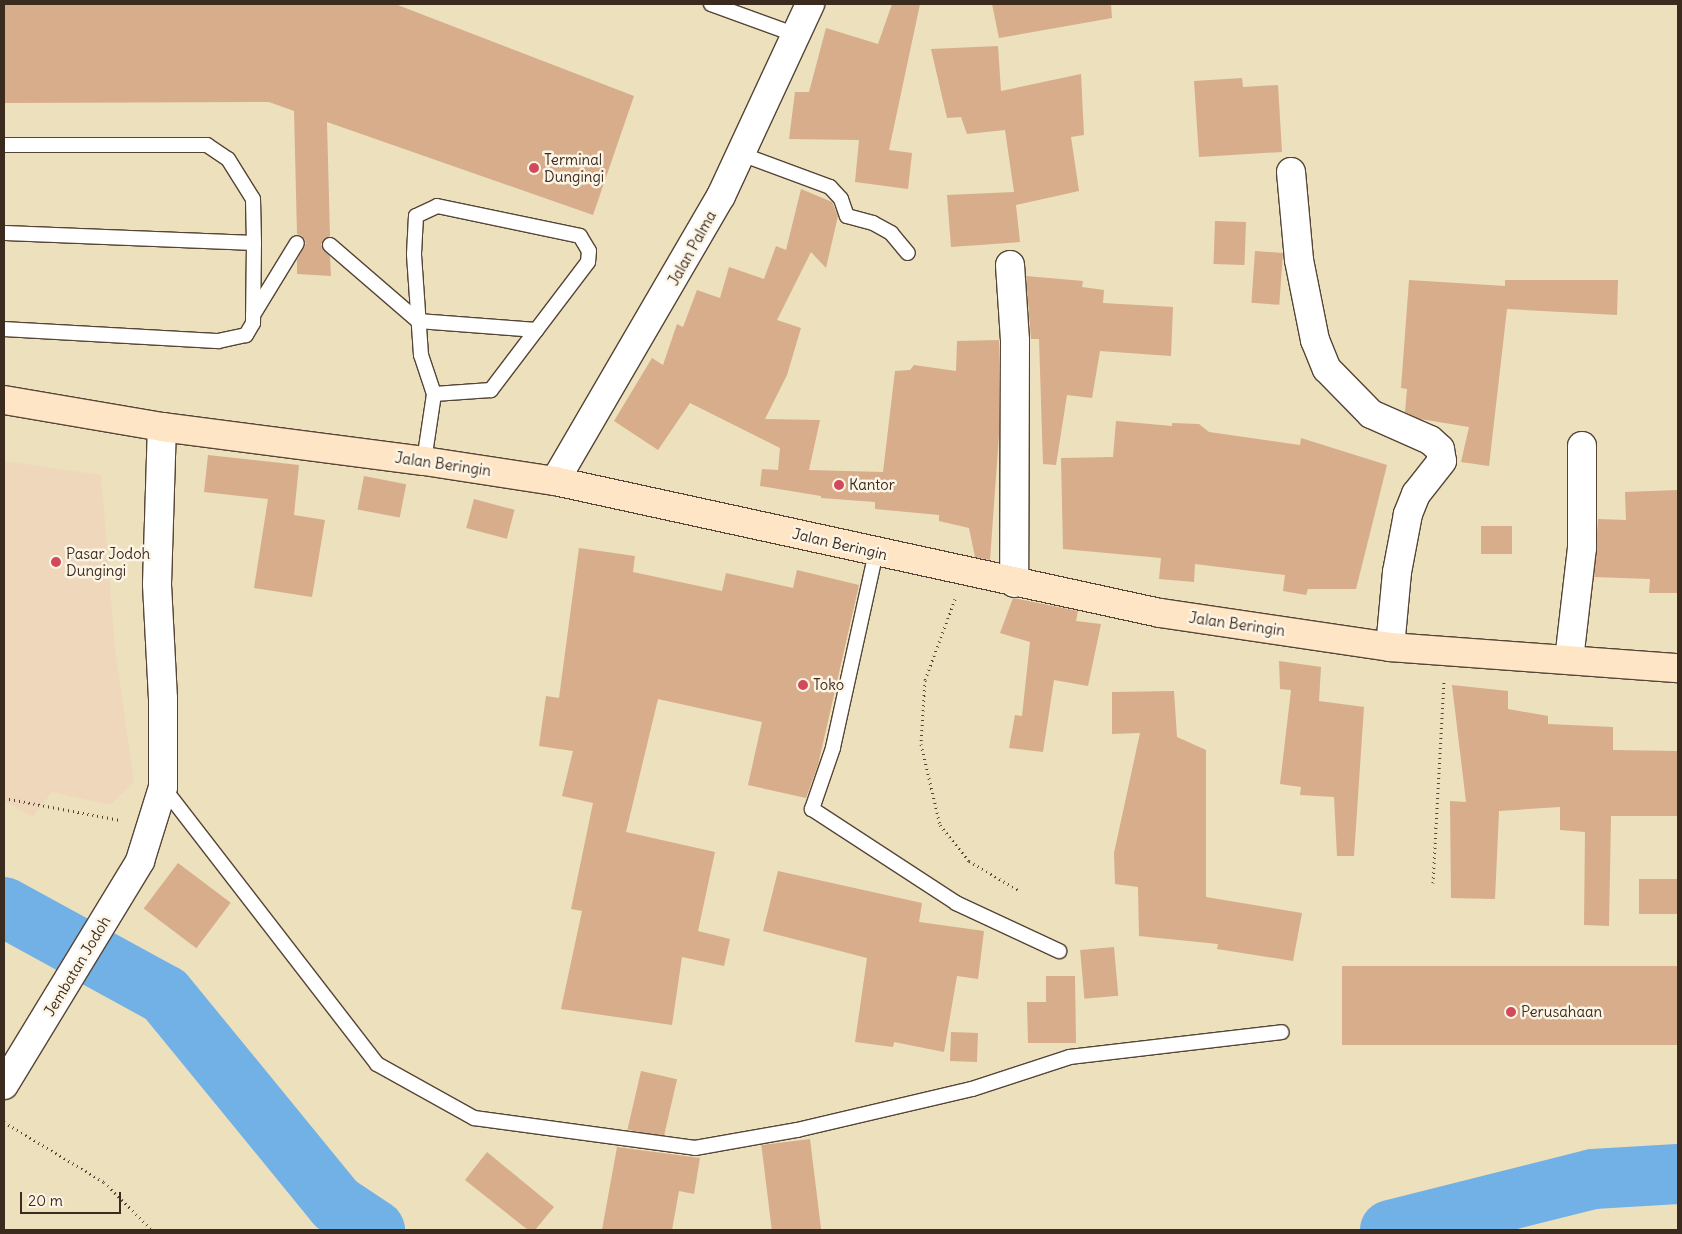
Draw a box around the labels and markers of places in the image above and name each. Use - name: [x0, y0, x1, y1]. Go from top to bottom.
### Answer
- place label: Terminal Dungingi: [544, 150, 604, 185]
- marker: Terminal Dungingi: [528, 162, 540, 174]
- place label: Kantor: [849, 476, 895, 494]
- marker: Kantor: [833, 479, 845, 491]
- place label: Pasar Jodoh Dungingi: [66, 544, 150, 579]
- marker: Pasar Jodoh Dungingi: [50, 556, 62, 568]
- place label: Toko: [813, 676, 844, 694]
- marker: Toko: [797, 679, 809, 691]
- place label: Perusahaan: [1521, 1003, 1602, 1021]
- marker: Perusahaan: [1505, 1006, 1517, 1018]

